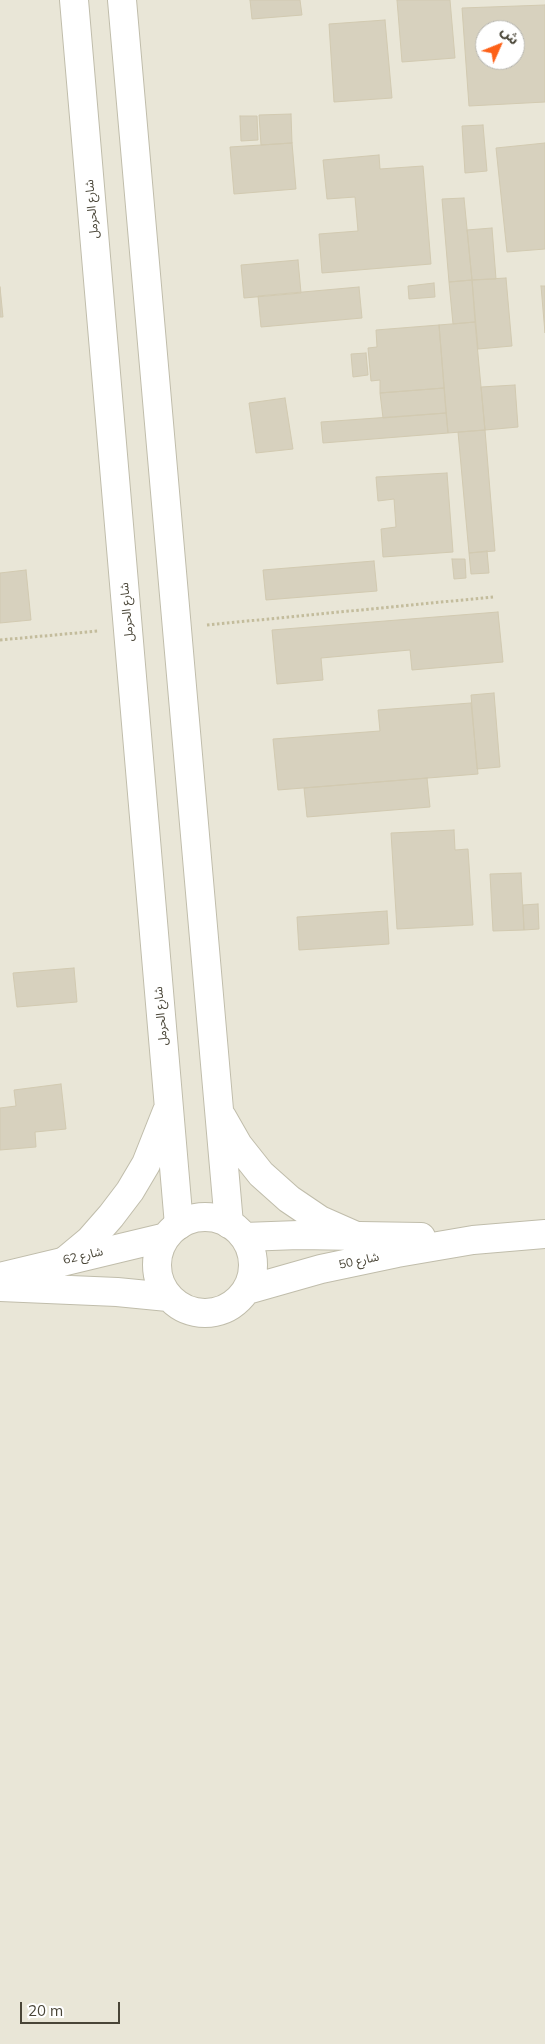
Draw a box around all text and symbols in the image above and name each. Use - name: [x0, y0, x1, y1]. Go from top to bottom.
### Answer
- north arrow: [475, 20, 525, 70]
- text: ش: [497, 22, 523, 48]
- street label: شارع الحرمل: [82, 179, 102, 239]
- street label: شارع الحرمل: [117, 582, 137, 642]
- street label: شارع الحرمل: [151, 986, 171, 1046]
- street label: شارع 62: [61, 1244, 105, 1268]
- street label: شارع 50: [337, 1250, 381, 1272]
- scale bar: [22, 1992, 122, 2024]
- text: 20 m: [28, 2001, 63, 2020]

